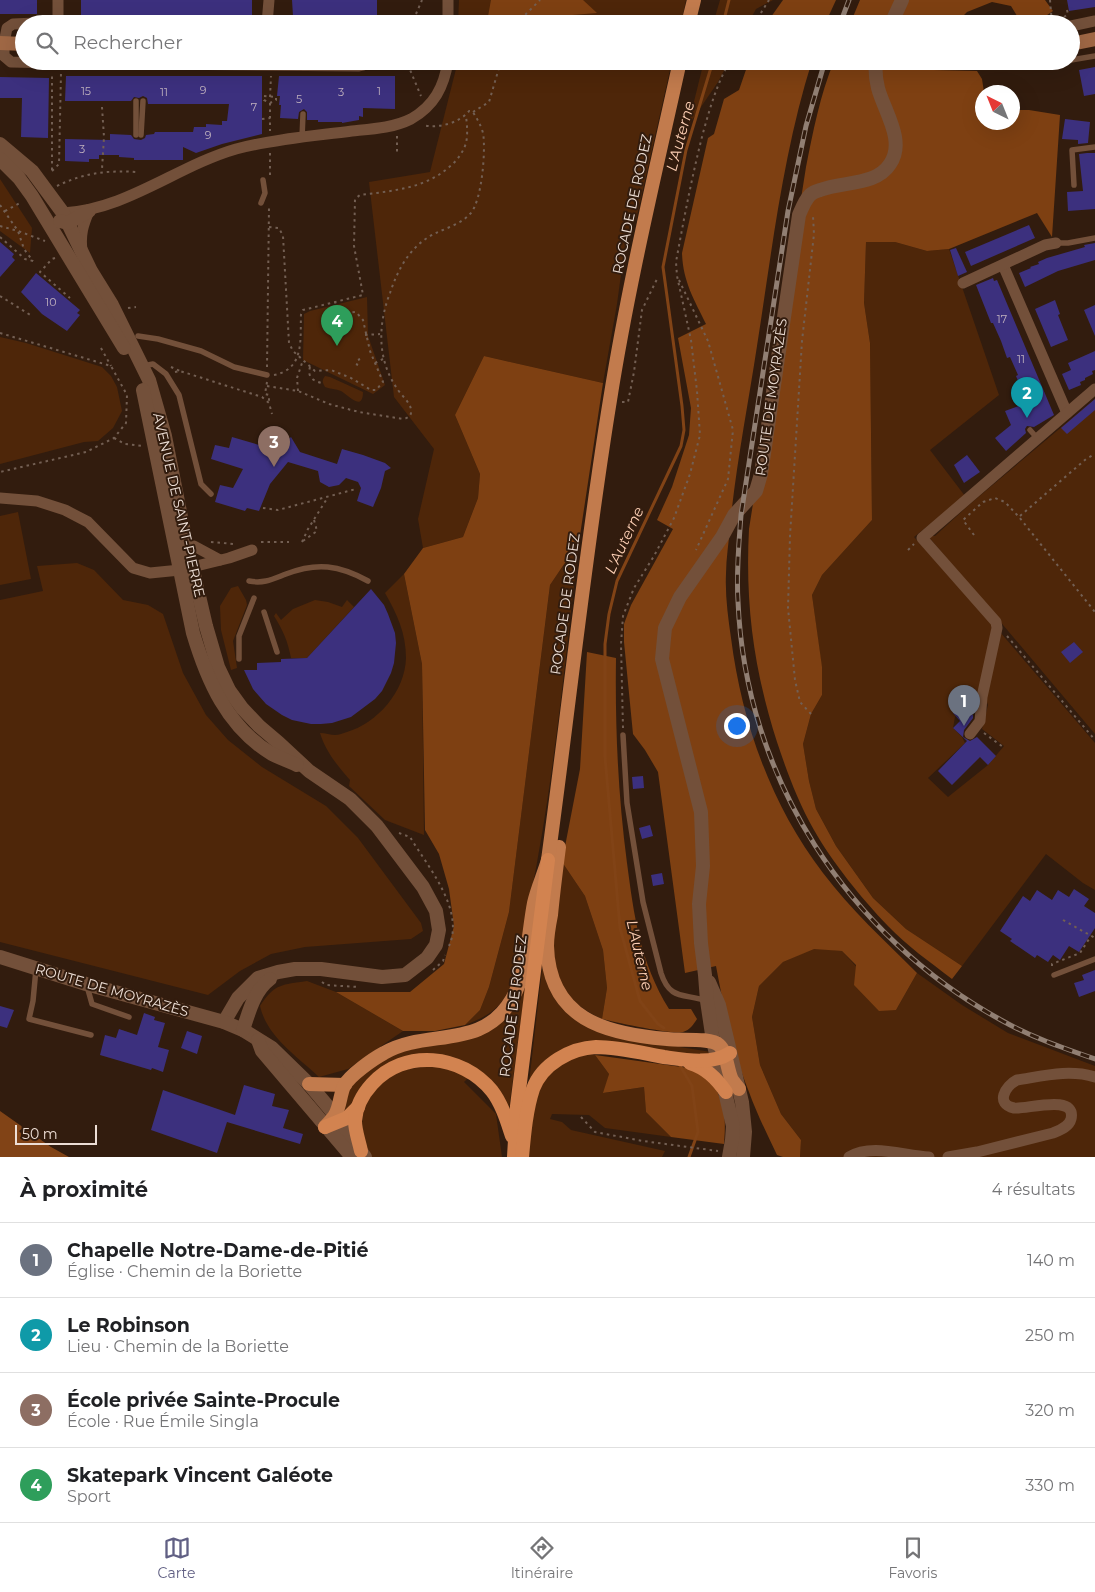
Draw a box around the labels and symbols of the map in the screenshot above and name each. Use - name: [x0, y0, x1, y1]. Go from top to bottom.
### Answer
- house number: 9: [200, 83, 207, 97]
- house number: 15: [81, 84, 91, 98]
- house number: 1: [377, 84, 381, 98]
- house number: 11: [160, 85, 168, 99]
- house number: 3: [338, 85, 344, 99]
- north arrow: [975, 85, 1020, 130]
- house number: 5: [296, 92, 302, 106]
- water label: L'Auterne: [662, 99, 698, 173]
- house number: 7: [251, 100, 257, 114]
- house number: 9: [205, 128, 212, 142]
- street label: ROCADE DE RODEZ: [608, 132, 656, 276]
- house number: 3: [79, 142, 85, 156]
- house number: 10: [45, 295, 57, 309]
- pin: 4: [321, 305, 353, 346]
- house number: 17: [997, 312, 1007, 326]
- street label: ROUTE DE MOYRAZÈS: [751, 317, 791, 477]
- house number: 11: [1017, 352, 1025, 366]
- pin: 2: [1011, 377, 1043, 418]
- street label: AVENUE DE SAINT-PIERRE: [149, 411, 209, 599]
- pin: 3: [258, 426, 290, 467]
- water label: L'Auterne: [600, 503, 648, 577]
- street label: ROCADE DE RODEZ: [546, 532, 584, 676]
- pin: 1: [948, 685, 980, 726]
- your location: [724, 713, 750, 739]
- water label: L'Auterne: [623, 918, 657, 992]
- street label: ROCADE DE RODEZ: [495, 934, 531, 1078]
- street label: ROUTE DE MOYRAZÈS: [33, 959, 191, 1021]
- scale bar: [15, 1122, 98, 1145]

